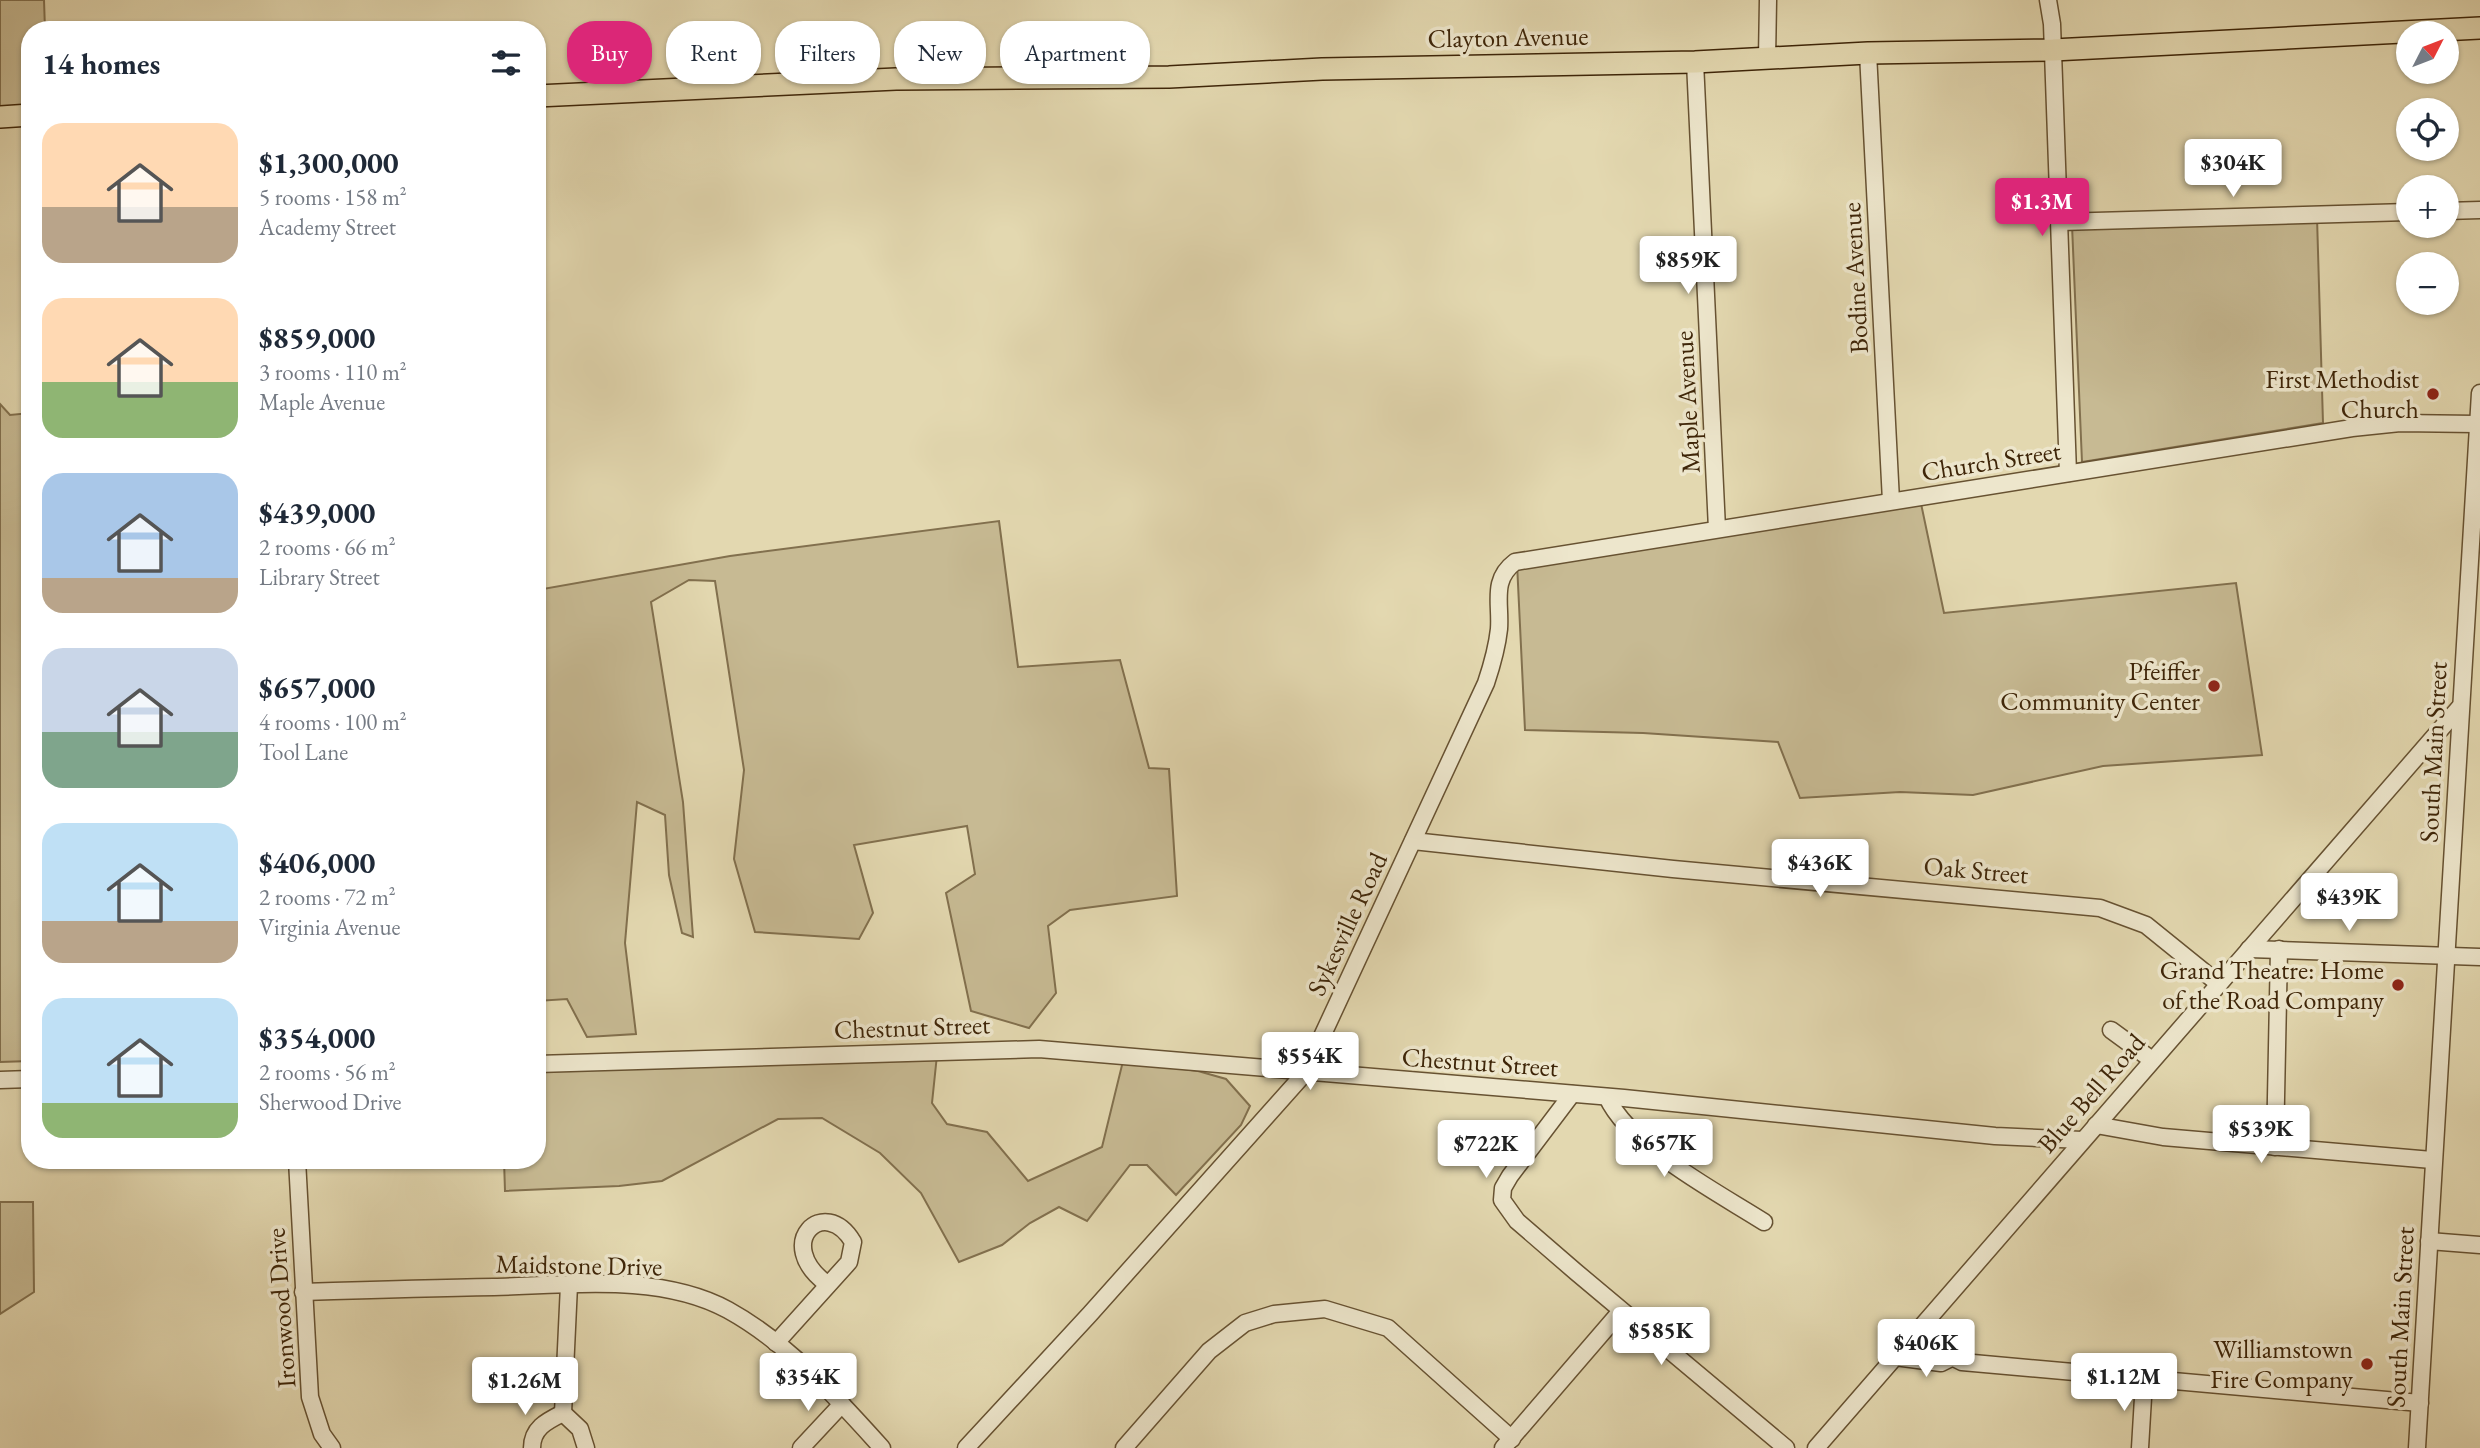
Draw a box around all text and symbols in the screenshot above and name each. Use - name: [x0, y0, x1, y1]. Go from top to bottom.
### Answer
- street label: Clayton Avenue: [1427, 19, 1589, 55]
- chip: Buy: [567, 21, 652, 84]
- chip: Rent: [666, 21, 761, 84]
- chip: Filters: [775, 21, 880, 84]
- chip: New: [894, 21, 986, 84]
- chip: Apartment: [1000, 21, 1150, 84]
- north arrow: [2396, 21, 2459, 84]
- map controls: [2396, 21, 2459, 315]
- text: 14 homes: [42, 44, 160, 83]
- icon: filters: [487, 44, 525, 82]
- button: locate: [2396, 98, 2459, 161]
- pin: $304K: [2184, 140, 2282, 199]
- text: $1,300,000: [259, 143, 399, 182]
- text: $304K: [2201, 147, 2265, 177]
- icon: home: [98, 151, 182, 235]
- button: +: [2396, 175, 2459, 238]
- pin: $1.3M: [1993, 178, 2091, 238]
- text: 5 rooms · 158 m²: [259, 182, 407, 212]
- text: $1.3M: [2011, 186, 2073, 216]
- street label: Bodine Avenue: [1834, 202, 1876, 354]
- text: Academy Street: [259, 212, 396, 242]
- pin: $859K: [1639, 236, 1737, 296]
- text: $859K: [1656, 244, 1720, 274]
- button: −: [2396, 252, 2459, 315]
- text: $859,000: [259, 318, 375, 357]
- icon: home: [98, 326, 182, 410]
- street label: Maple Avenue: [1666, 330, 1708, 474]
- text: 3 rooms · 110 m²: [259, 357, 407, 387]
- place label: First Methodist Church: [2265, 362, 2419, 426]
- marker: First Methodist Church: [2425, 386, 2441, 402]
- text: Maple Avenue: [259, 387, 385, 417]
- street label: Church Street: [1919, 433, 2063, 489]
- text: $439,000: [259, 493, 375, 532]
- icon: home: [98, 501, 182, 585]
- text: 2 rooms · 66 m²: [259, 532, 396, 562]
- text: Library Street: [259, 562, 380, 592]
- place label: Pfeiffer Community Center: [2000, 654, 2200, 718]
- street label: South Main Street: [2411, 661, 2455, 843]
- text: $657,000: [259, 668, 375, 707]
- icon: home: [98, 676, 182, 760]
- marker: Pfeiffer Community Center: [2206, 678, 2222, 694]
- text: 4 rooms · 100 m²: [259, 707, 407, 737]
- text: Tool Lane: [259, 737, 348, 767]
- pin: $436K: [1771, 839, 1869, 899]
- text: $406,000: [259, 843, 375, 882]
- street label: Sykesville Road: [1299, 846, 1395, 1001]
- text: $436K: [1788, 847, 1852, 877]
- street label: Oak Street: [1922, 849, 2030, 891]
- icon: home: [98, 851, 182, 935]
- pin: $439K: [2300, 874, 2398, 933]
- text: $439K: [2317, 881, 2381, 911]
- text: 2 rooms · 72 m²: [259, 882, 396, 912]
- text: Virginia Avenue: [259, 912, 401, 942]
- place label: Grand Theatre: Home of the Road Company: [2160, 953, 2385, 1017]
- marker: Grand Theatre: Home of the Road Company: [2390, 977, 2406, 993]
- street label: Chestnut Street: [833, 1007, 991, 1047]
- text: $354,000: [259, 1018, 375, 1057]
- street label: Blue Bell Road: [2030, 1025, 2153, 1160]
- icon: home: [98, 1026, 182, 1110]
- pin: $554K: [1261, 1032, 1359, 1092]
- text: $554K: [1278, 1040, 1342, 1070]
- street label: Chestnut Street: [1401, 1040, 1559, 1084]
- text: 2 rooms · 56 m²: [259, 1057, 396, 1087]
- text: Sherwood Drive: [259, 1087, 402, 1117]
- pin: $539K: [2212, 1106, 2310, 1165]
- text: $539K: [2229, 1113, 2293, 1143]
- pin: $722K: [1437, 1120, 1535, 1180]
- pin: $657K: [1615, 1120, 1713, 1179]
- text: $657K: [1632, 1127, 1696, 1157]
- text: $722K: [1454, 1128, 1518, 1158]
- street label: South Main Street: [2378, 1226, 2422, 1408]
- street label: Ironwood Drive: [258, 1227, 304, 1389]
- street label: Maidstone Drive: [495, 1247, 663, 1283]
- pin: $585K: [1612, 1308, 1710, 1367]
- text: $585K: [1629, 1315, 1693, 1345]
- pin: $406K: [1877, 1320, 1975, 1379]
- text: $406K: [1894, 1327, 1958, 1357]
- place label: Williamstown Fire Company: [2210, 1332, 2354, 1396]
- pin: $354K: [759, 1354, 857, 1413]
- pin: $1.12M: [2067, 1354, 2181, 1413]
- marker: Williamstown Fire Company: [2359, 1356, 2375, 1372]
- pin: $1.26M: [468, 1358, 582, 1417]
- text: $354K: [776, 1361, 840, 1391]
- text: $1.12M: [2087, 1361, 2161, 1391]
- text: $1.26M: [488, 1365, 562, 1395]

